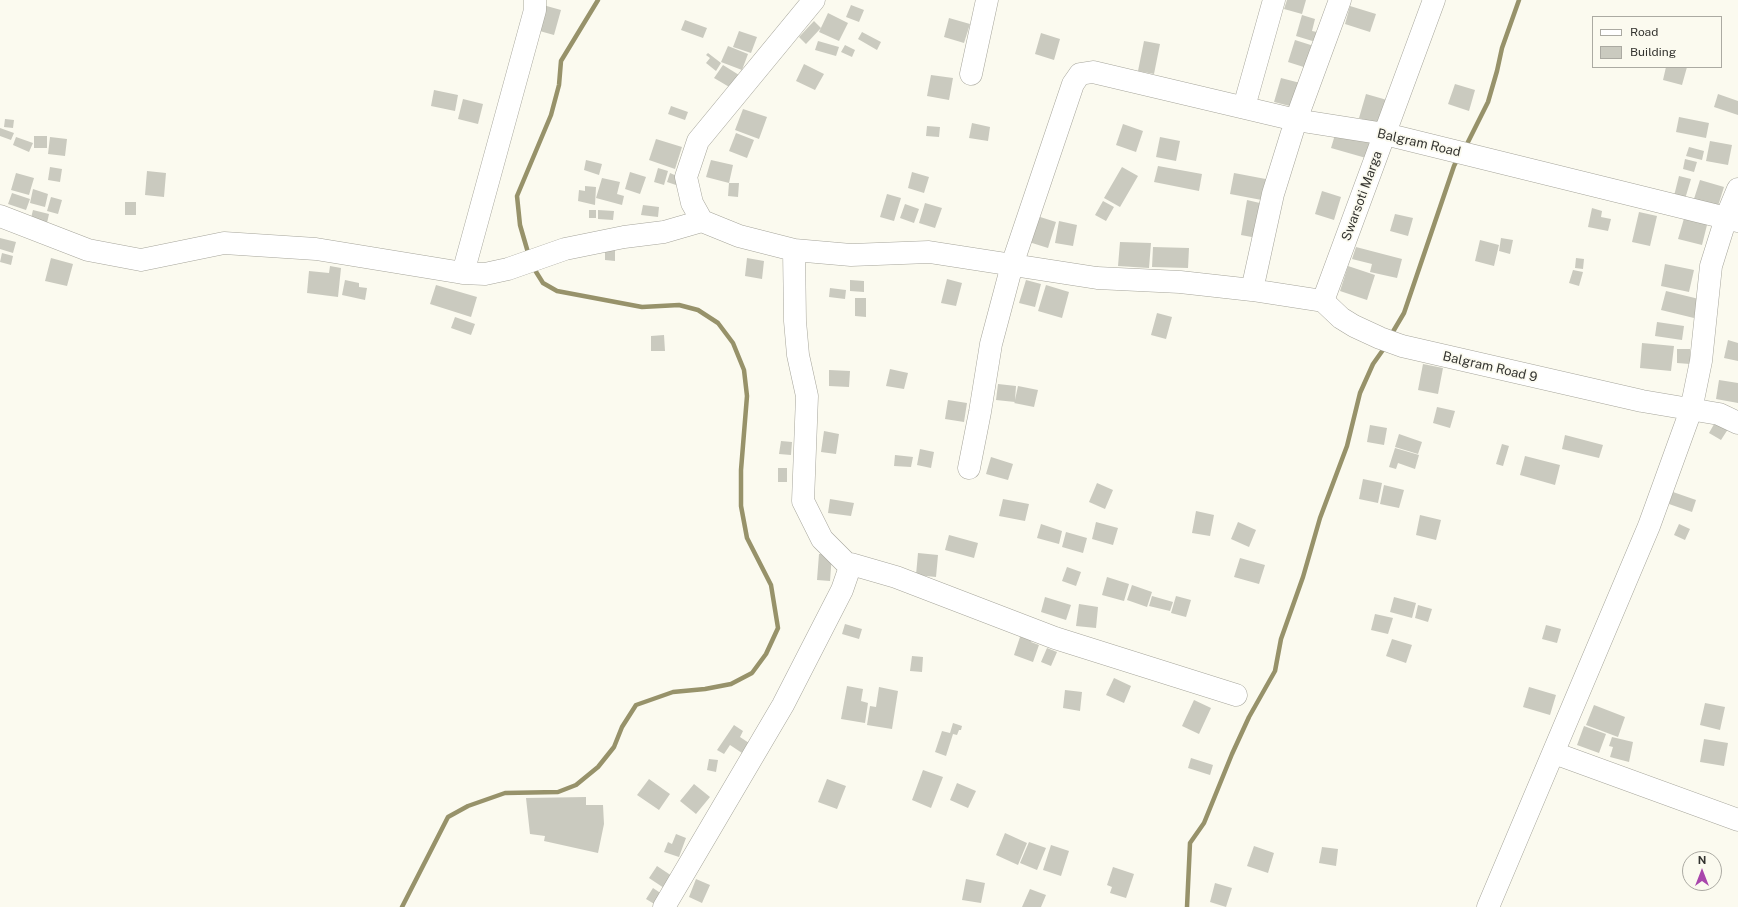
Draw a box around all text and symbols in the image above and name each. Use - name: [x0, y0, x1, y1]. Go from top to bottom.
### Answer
- legend: [1592, 16, 1722, 68]
- text: Road: [1630, 25, 1658, 39]
- text: Building: [1630, 45, 1676, 59]
- street label: Balgram Road: [1376, 126, 1462, 160]
- street label: Swarsoti Marga: [1338, 149, 1386, 243]
- street label: Balgram Road 9: [1441, 349, 1539, 385]
- north arrow: [1682, 851, 1722, 891]
- text: N: [1698, 854, 1706, 866]

